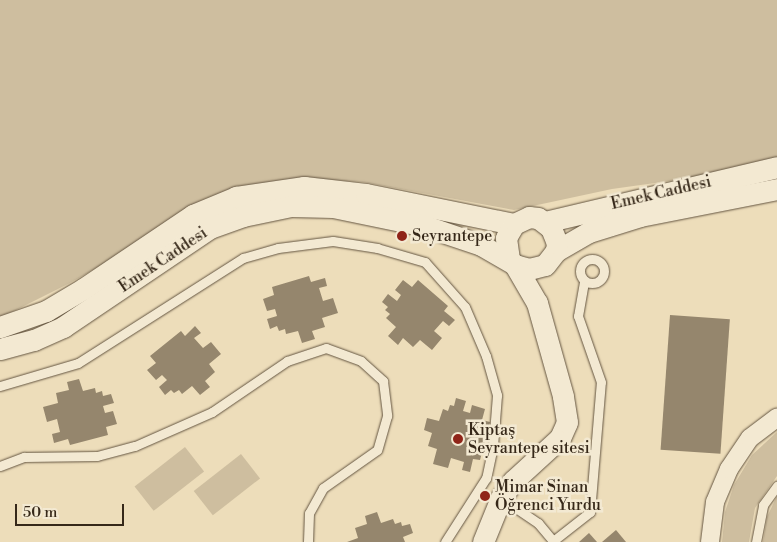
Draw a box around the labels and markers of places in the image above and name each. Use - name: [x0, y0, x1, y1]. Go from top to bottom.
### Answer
- place label: Seyrantepe: [412, 226, 492, 246]
- marker: Seyrantepe: [396, 230, 408, 242]
- place label: Kiptaş Seyrantepe sitesi: [468, 420, 590, 458]
- marker: Kiptaş Seyrantepe sitesi: [452, 433, 464, 445]
- place label: Mimar Sinan Öğrenci Yurdu: [495, 477, 601, 515]
- marker: Mimar Sinan Öğrenci Yurdu: [479, 490, 491, 502]

